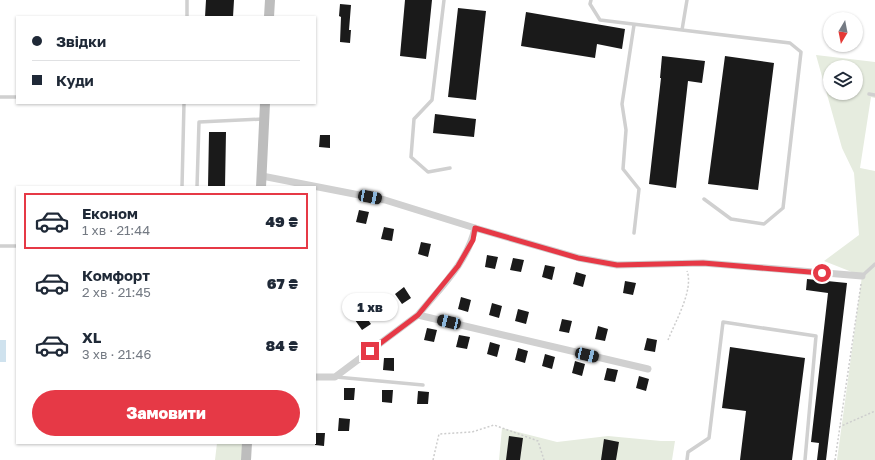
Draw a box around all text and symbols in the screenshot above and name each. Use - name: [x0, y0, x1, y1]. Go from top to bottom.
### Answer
- north arrow: [823, 12, 863, 52]
- map controls: [823, 12, 863, 100]
- text: Звідки: [56, 32, 106, 50]
- button: layers: [823, 60, 863, 100]
- text: Куди: [56, 71, 94, 89]
- car: [357, 189, 383, 205]
- icon: car: [34, 203, 70, 239]
- text: Економ: [82, 204, 138, 222]
- text: 49 ₴: [266, 212, 298, 230]
- text: 1 хв · 21:44: [82, 222, 150, 238]
- route start: [813, 264, 831, 282]
- icon: car: [34, 265, 70, 301]
- text: Комфорт: [82, 266, 150, 284]
- text: 67 ₴: [267, 274, 298, 292]
- text: 2 хв · 21:45: [82, 284, 151, 300]
- callout: 1 хв: [342, 293, 398, 321]
- text: 1 хв: [357, 299, 383, 315]
- car: [436, 313, 462, 331]
- icon: car: [34, 327, 70, 363]
- text: XL: [82, 328, 101, 346]
- text: 84 ₴: [265, 336, 298, 354]
- route end: [361, 342, 379, 360]
- text: 3 хв · 21:46: [82, 346, 151, 362]
- car: [574, 346, 600, 364]
- button: Замовити: [32, 390, 300, 436]

